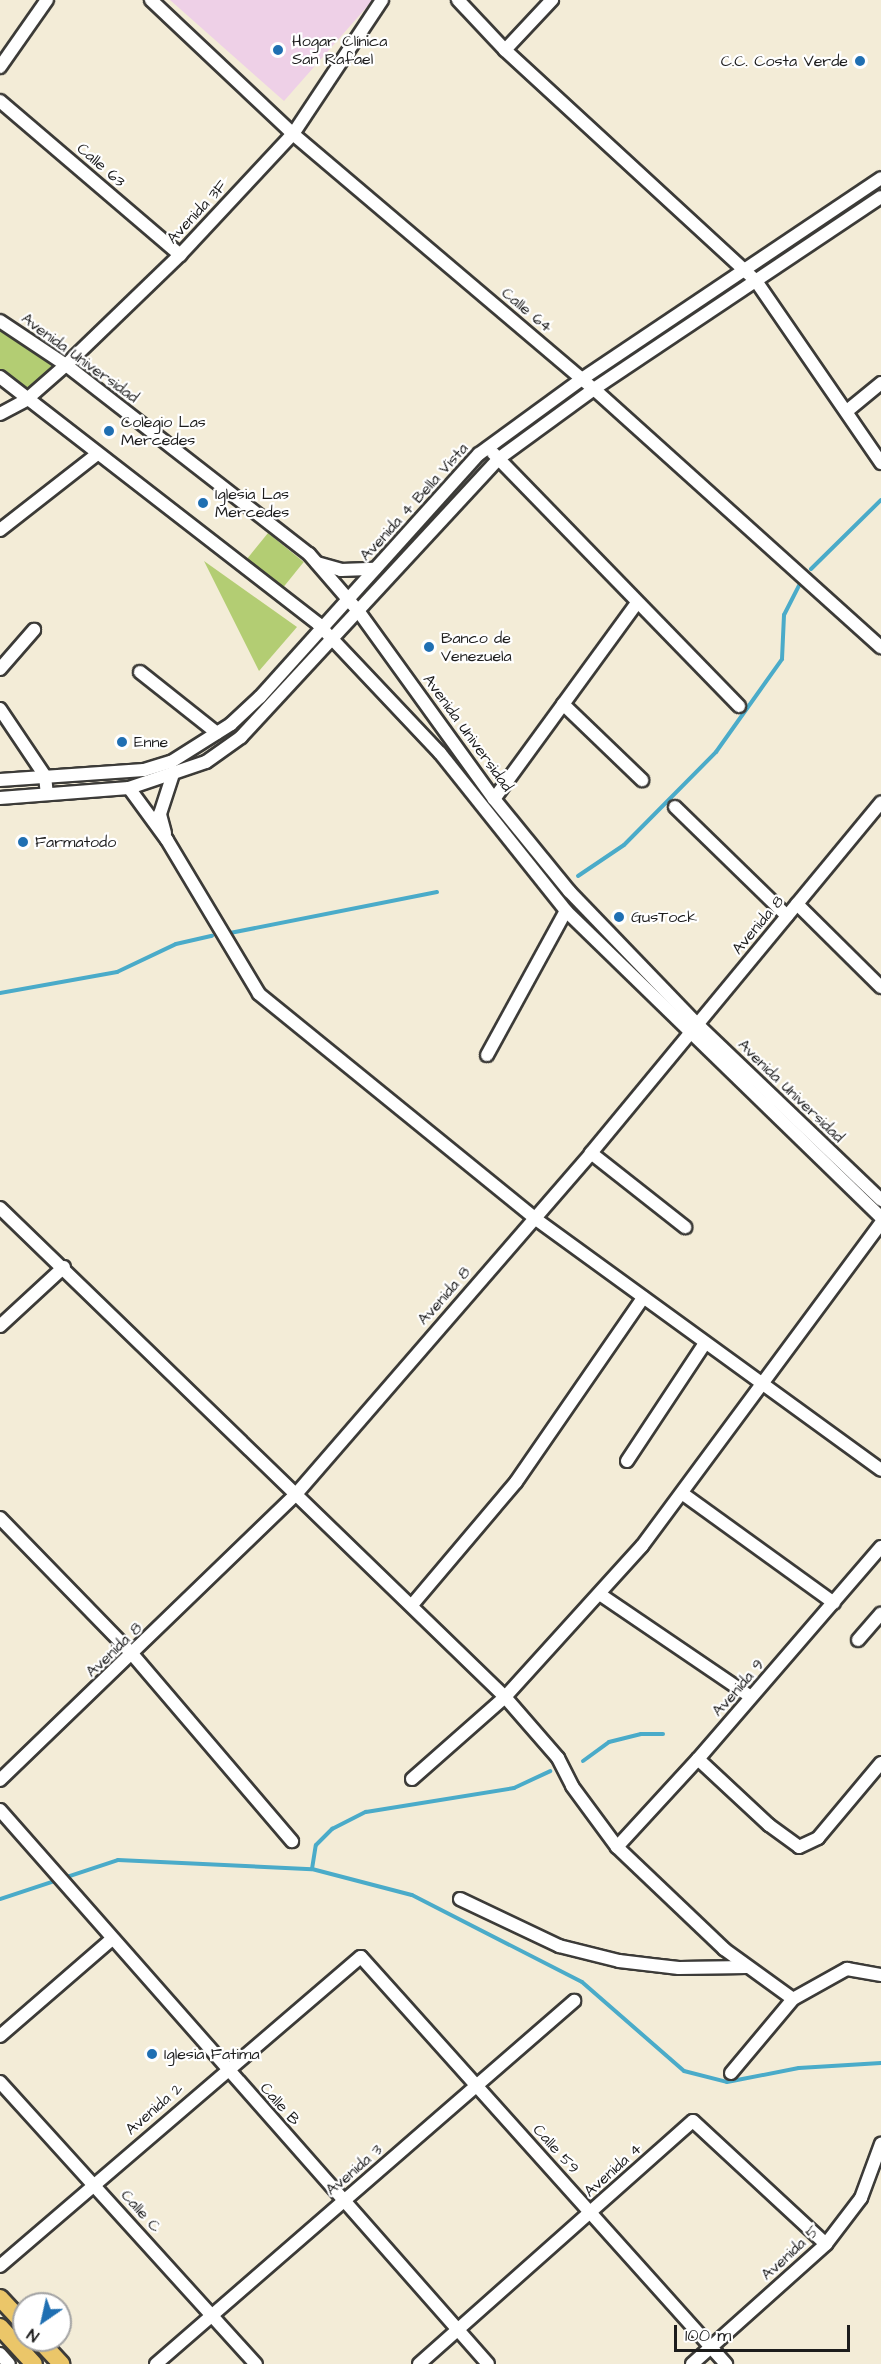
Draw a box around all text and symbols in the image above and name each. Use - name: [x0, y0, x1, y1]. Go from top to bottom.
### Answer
- place label: Hogar Clínica San Rafael: [292, 31, 387, 69]
- marker: Hogar Clínica San Rafael: [269, 41, 287, 59]
- place label: C.C. Costa Verde: [721, 51, 848, 71]
- marker: C.C. Costa Verde: [853, 54, 867, 68]
- street label: Calle 63: [73, 139, 129, 191]
- street label: Avenida 3F: [163, 176, 231, 248]
- street label: Calle 64: [498, 283, 556, 337]
- street label: Avenida Universidad: [17, 309, 143, 407]
- place label: Colegio Las Mercedes: [121, 412, 206, 450]
- marker: Colegio Las Mercedes: [102, 424, 116, 438]
- street label: Avenida 4 Bella Vista: [356, 439, 472, 565]
- place label: Iglesia Las Mercedes: [215, 484, 289, 522]
- marker: Iglesia Las Mercedes: [196, 496, 210, 510]
- place label: Banco de Venezuela: [441, 628, 512, 666]
- marker: Banco de Venezuela: [422, 640, 436, 654]
- street label: Avenida Universidad: [419, 670, 517, 796]
- place label: Enne: [134, 732, 168, 752]
- marker: Enne: [115, 735, 129, 749]
- place label: Farmatodo: [35, 832, 116, 852]
- marker: Farmatodo: [16, 835, 30, 849]
- street label: Avenida 8: [728, 892, 788, 958]
- place label: GusTock: [631, 907, 697, 927]
- marker: GusTock: [612, 910, 626, 924]
- street label: Avenida Universidad: [734, 1035, 848, 1147]
- street label: Avenida 8: [414, 1263, 474, 1329]
- street label: Avenida 8: [82, 1619, 146, 1681]
- street label: Avenida 9: [708, 1655, 768, 1721]
- place label: Iglesia Fatima: [164, 2044, 260, 2064]
- marker: Iglesia Fatima: [145, 2047, 159, 2061]
- street label: Avenida 2: [121, 2079, 187, 2139]
- street label: Calle B: [256, 2079, 304, 2129]
- street label: Calle 59: [529, 2120, 583, 2178]
- street label: Avenida 4: [580, 2139, 646, 2201]
- street label: Avenida 3: [322, 2140, 386, 2200]
- street label: Calle C: [117, 2186, 165, 2236]
- street label: Avenida 5: [757, 2222, 823, 2284]
- north arrow: [12, 2292, 72, 2352]
- scale bar: [677, 2313, 852, 2351]
- text: N: [23, 2323, 43, 2347]
- text: 100 m: [685, 2323, 731, 2348]

